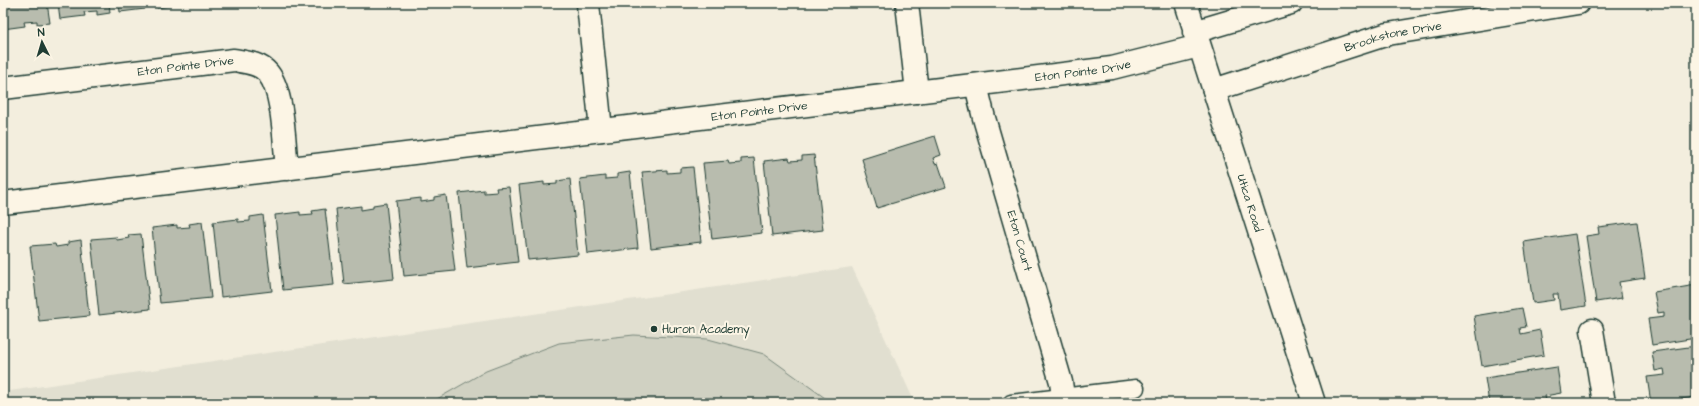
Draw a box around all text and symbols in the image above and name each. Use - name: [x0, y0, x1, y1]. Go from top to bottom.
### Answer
- street label: Brookstone Drive: [1342, 17, 1443, 56]
- north arrow: [22, 22, 62, 62]
- text: N: [37, 25, 45, 40]
- street label: Eton Pointe Drive: [137, 52, 235, 80]
- street label: Eton Pointe Drive: [1034, 55, 1133, 86]
- street label: Eton Pointe Drive: [710, 97, 809, 125]
- street label: Utica Road: [1233, 172, 1267, 234]
- street label: Eton Court: [1003, 209, 1037, 273]
- place label: Huron Academy: [662, 321, 750, 339]
- marker: Huron Academy: [649, 324, 659, 334]

